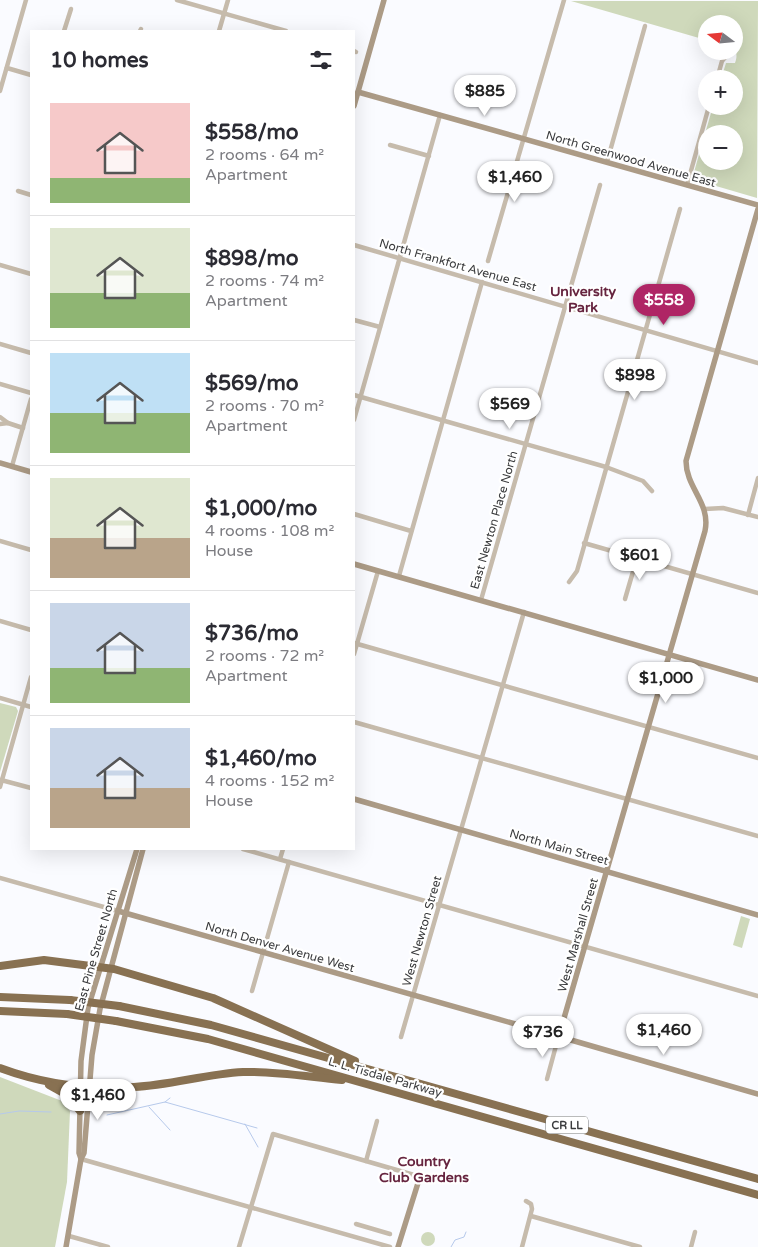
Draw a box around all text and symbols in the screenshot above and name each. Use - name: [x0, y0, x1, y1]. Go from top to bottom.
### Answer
- north arrow: [698, 15, 742, 60]
- map controls: [698, 15, 743, 170]
- icon: filters: [307, 46, 335, 74]
- text: 10 homes: [50, 48, 149, 73]
- button: +: [698, 70, 743, 115]
- pin: $885: [455, 74, 515, 117]
- text: $885: [465, 81, 505, 101]
- text: $558/mo: [205, 120, 299, 145]
- icon: home: [90, 123, 150, 183]
- button: −: [698, 125, 743, 170]
- street label: North Greenwood Avenue East: [544, 128, 718, 190]
- text: 2 rooms · 64 m²: [205, 145, 324, 165]
- pin: $1,460: [474, 160, 556, 203]
- text: Apartment: [205, 165, 288, 185]
- text: $1,460: [488, 167, 542, 187]
- street label: North Frankfort Avenue East: [378, 236, 539, 294]
- text: $898/mo: [205, 246, 299, 271]
- icon: home: [90, 248, 150, 308]
- text: 2 rooms · 74 m²: [205, 271, 324, 291]
- district label: University Park: [550, 283, 616, 316]
- pin: $558: [634, 284, 694, 326]
- text: $558: [644, 290, 684, 310]
- text: Apartment: [205, 291, 288, 311]
- pin: $898: [605, 358, 665, 401]
- text: $898: [615, 365, 655, 385]
- text: $569/mo: [205, 371, 299, 396]
- icon: home: [90, 373, 150, 433]
- pin: $569: [480, 388, 540, 430]
- text: $569: [490, 394, 530, 414]
- text: 2 rooms · 70 m²: [205, 396, 324, 416]
- text: Apartment: [205, 416, 288, 436]
- street label: East Newton Place North: [468, 449, 520, 591]
- text: $1,000/mo: [205, 496, 317, 521]
- icon: home: [90, 498, 150, 558]
- text: 4 rooms · 108 m²: [205, 521, 334, 541]
- pin: $601: [610, 538, 670, 581]
- text: House: [205, 541, 253, 561]
- text: $601: [620, 545, 660, 565]
- text: $736/mo: [205, 621, 299, 646]
- icon: home: [90, 623, 150, 683]
- text: 2 rooms · 72 m²: [205, 646, 324, 666]
- pin: $1,000: [625, 662, 707, 704]
- text: Apartment: [205, 666, 288, 686]
- text: $1,000: [639, 668, 693, 688]
- text: $1,460/mo: [205, 746, 317, 771]
- icon: home: [90, 748, 150, 808]
- text: 4 rooms · 152 m²: [205, 771, 334, 791]
- text: House: [205, 791, 253, 811]
- street label: North Main Street: [508, 826, 611, 868]
- street label: West Newton Street: [400, 874, 445, 988]
- street label: West Marshall Street: [555, 876, 601, 994]
- street label: East Pine Street North: [72, 887, 120, 1013]
- street label: North Denver Avenue West: [204, 919, 357, 975]
- pin: $1,460: [623, 1014, 705, 1056]
- pin: $736: [513, 1016, 573, 1058]
- text: $1,460: [637, 1020, 691, 1040]
- text: $736: [523, 1022, 563, 1042]
- street label: L. L. Tisdale Parkway: [327, 1054, 444, 1100]
- pin: $1,460: [57, 1078, 139, 1121]
- text: $1,460: [71, 1085, 125, 1105]
- road number: CR LL: [546, 1116, 588, 1134]
- district label: Country Club Gardens: [379, 1153, 469, 1186]

